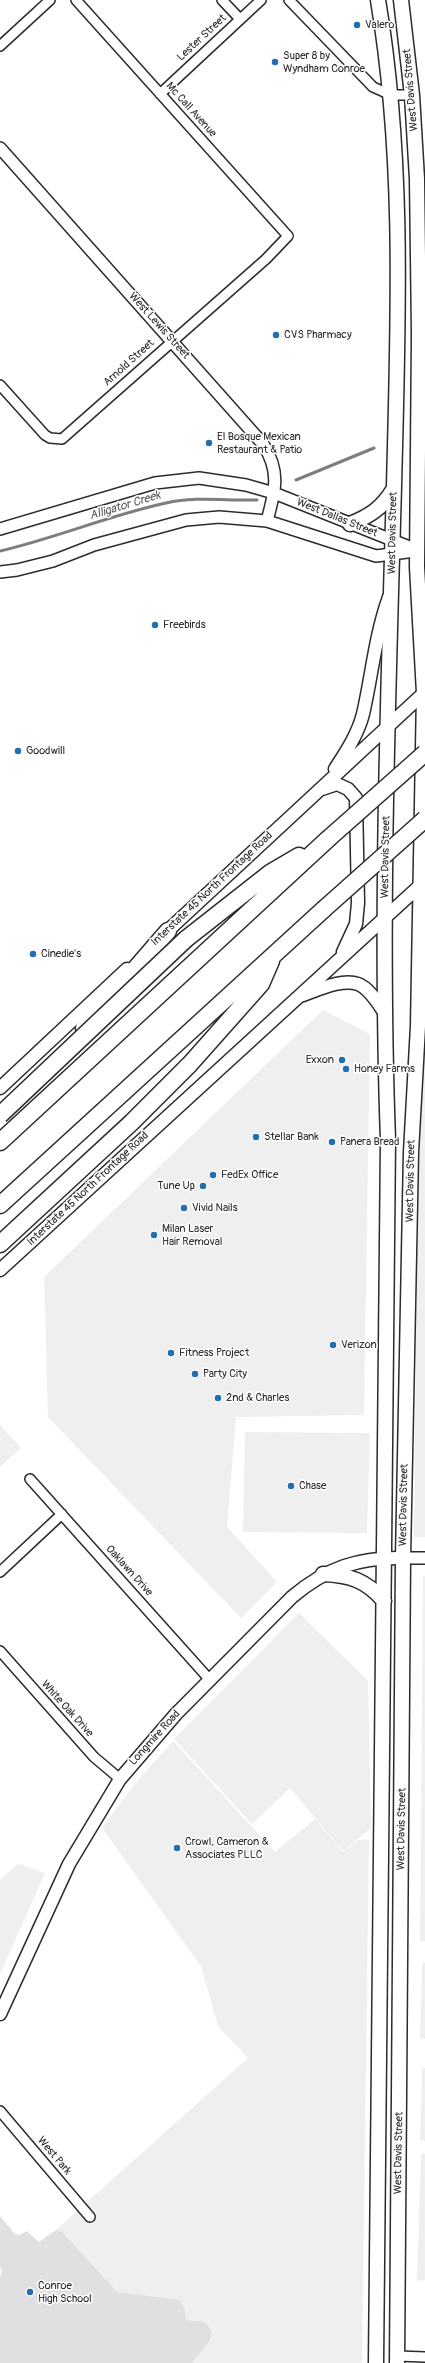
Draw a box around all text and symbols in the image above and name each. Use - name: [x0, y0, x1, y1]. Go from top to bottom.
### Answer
- street label: Lester Street: [175, 12, 229, 64]
- place label: Valero: [365, 18, 394, 32]
- marker: Valero: [352, 20, 362, 30]
- street label: West Davis Street: [401, 48, 421, 132]
- place label: Super 8 by Wyndham Conroe: [283, 49, 365, 75]
- marker: Super 8 by Wyndham Conroe: [270, 57, 280, 67]
- street label: Mc Call Avenue: [163, 80, 219, 140]
- street label: West Lewis Street: [126, 290, 192, 362]
- place label: CVS Pharmacy: [284, 328, 352, 342]
- marker: CVS Pharmacy: [271, 330, 281, 340]
- street label: Arnold Street: [101, 337, 157, 389]
- place label: El Bosque Mexican Restaurant & Patio: [217, 430, 302, 456]
- marker: El Bosque Mexican Restaurant & Patio: [204, 438, 214, 448]
- water label: Alligator Creek: [88, 488, 162, 524]
- street label: West Davis Street: [386, 492, 400, 574]
- street label: West Dallas Street: [295, 496, 379, 540]
- place label: Freebirds: [163, 618, 206, 632]
- marker: Freebirds: [150, 620, 160, 630]
- place label: Goodwill: [26, 744, 65, 758]
- marker: Goodwill: [13, 746, 23, 756]
- street label: West Davis Street: [379, 816, 393, 898]
- street label: Interstate 45 North Frontage Road: [149, 829, 275, 949]
- place label: Cinedie's: [41, 947, 81, 961]
- marker: Cinedie's: [28, 949, 38, 959]
- place label: Exxon: [306, 1053, 334, 1067]
- marker: Exxon: [337, 1055, 347, 1065]
- place label: Honey Farms: [354, 1062, 415, 1076]
- marker: Honey Farms: [341, 1064, 351, 1074]
- street label: Interstate 45 North Frontage Road: [25, 1129, 151, 1249]
- place label: Stellar Bank: [264, 1130, 319, 1144]
- marker: Stellar Bank: [251, 1132, 261, 1142]
- place label: Panera Bread: [340, 1135, 399, 1149]
- marker: Panera Bread: [327, 1137, 337, 1147]
- street label: West Davis Street: [404, 1140, 418, 1222]
- place label: FedEx Office: [221, 1168, 278, 1182]
- marker: FedEx Office: [208, 1170, 218, 1180]
- place label: Tune Up: [157, 1179, 195, 1193]
- marker: Tune Up: [198, 1181, 208, 1191]
- place label: Vivid Nails: [192, 1201, 238, 1215]
- marker: Vivid Nails: [179, 1203, 189, 1213]
- place label: Milan Laser Hair Removal: [162, 1222, 222, 1248]
- marker: Milan Laser Hair Removal: [149, 1230, 159, 1240]
- place label: Verizon: [341, 1338, 377, 1352]
- marker: Verizon: [328, 1340, 338, 1350]
- place label: Fitness Project: [179, 1346, 249, 1360]
- marker: Fitness Project: [166, 1348, 176, 1358]
- place label: Party City: [203, 1367, 247, 1381]
- marker: Party City: [190, 1369, 200, 1379]
- place label: 2nd & Charles: [226, 1391, 289, 1405]
- marker: 2nd & Charles: [213, 1393, 223, 1403]
- street label: West Davis Street: [397, 1464, 411, 1546]
- place label: Chase: [299, 1479, 326, 1493]
- marker: Chase: [286, 1481, 296, 1491]
- street label: Oaklawn Drive: [103, 1543, 155, 1599]
- street label: White Oak Drive: [38, 1678, 96, 1740]
- street label: Longmire Road: [127, 1708, 183, 1768]
- street label: West Davis Street: [395, 1788, 409, 1870]
- place label: Crowl, Cameron & Associates PLLC: [185, 1835, 269, 1861]
- marker: Crowl, Cameron & Associates PLLC: [172, 1843, 182, 1853]
- street label: West Davis Street: [392, 2112, 406, 2194]
- street label: West Park: [34, 2134, 74, 2178]
- place label: Conroe High School: [38, 2279, 92, 2305]
- marker: Conroe High School: [25, 2287, 35, 2297]

